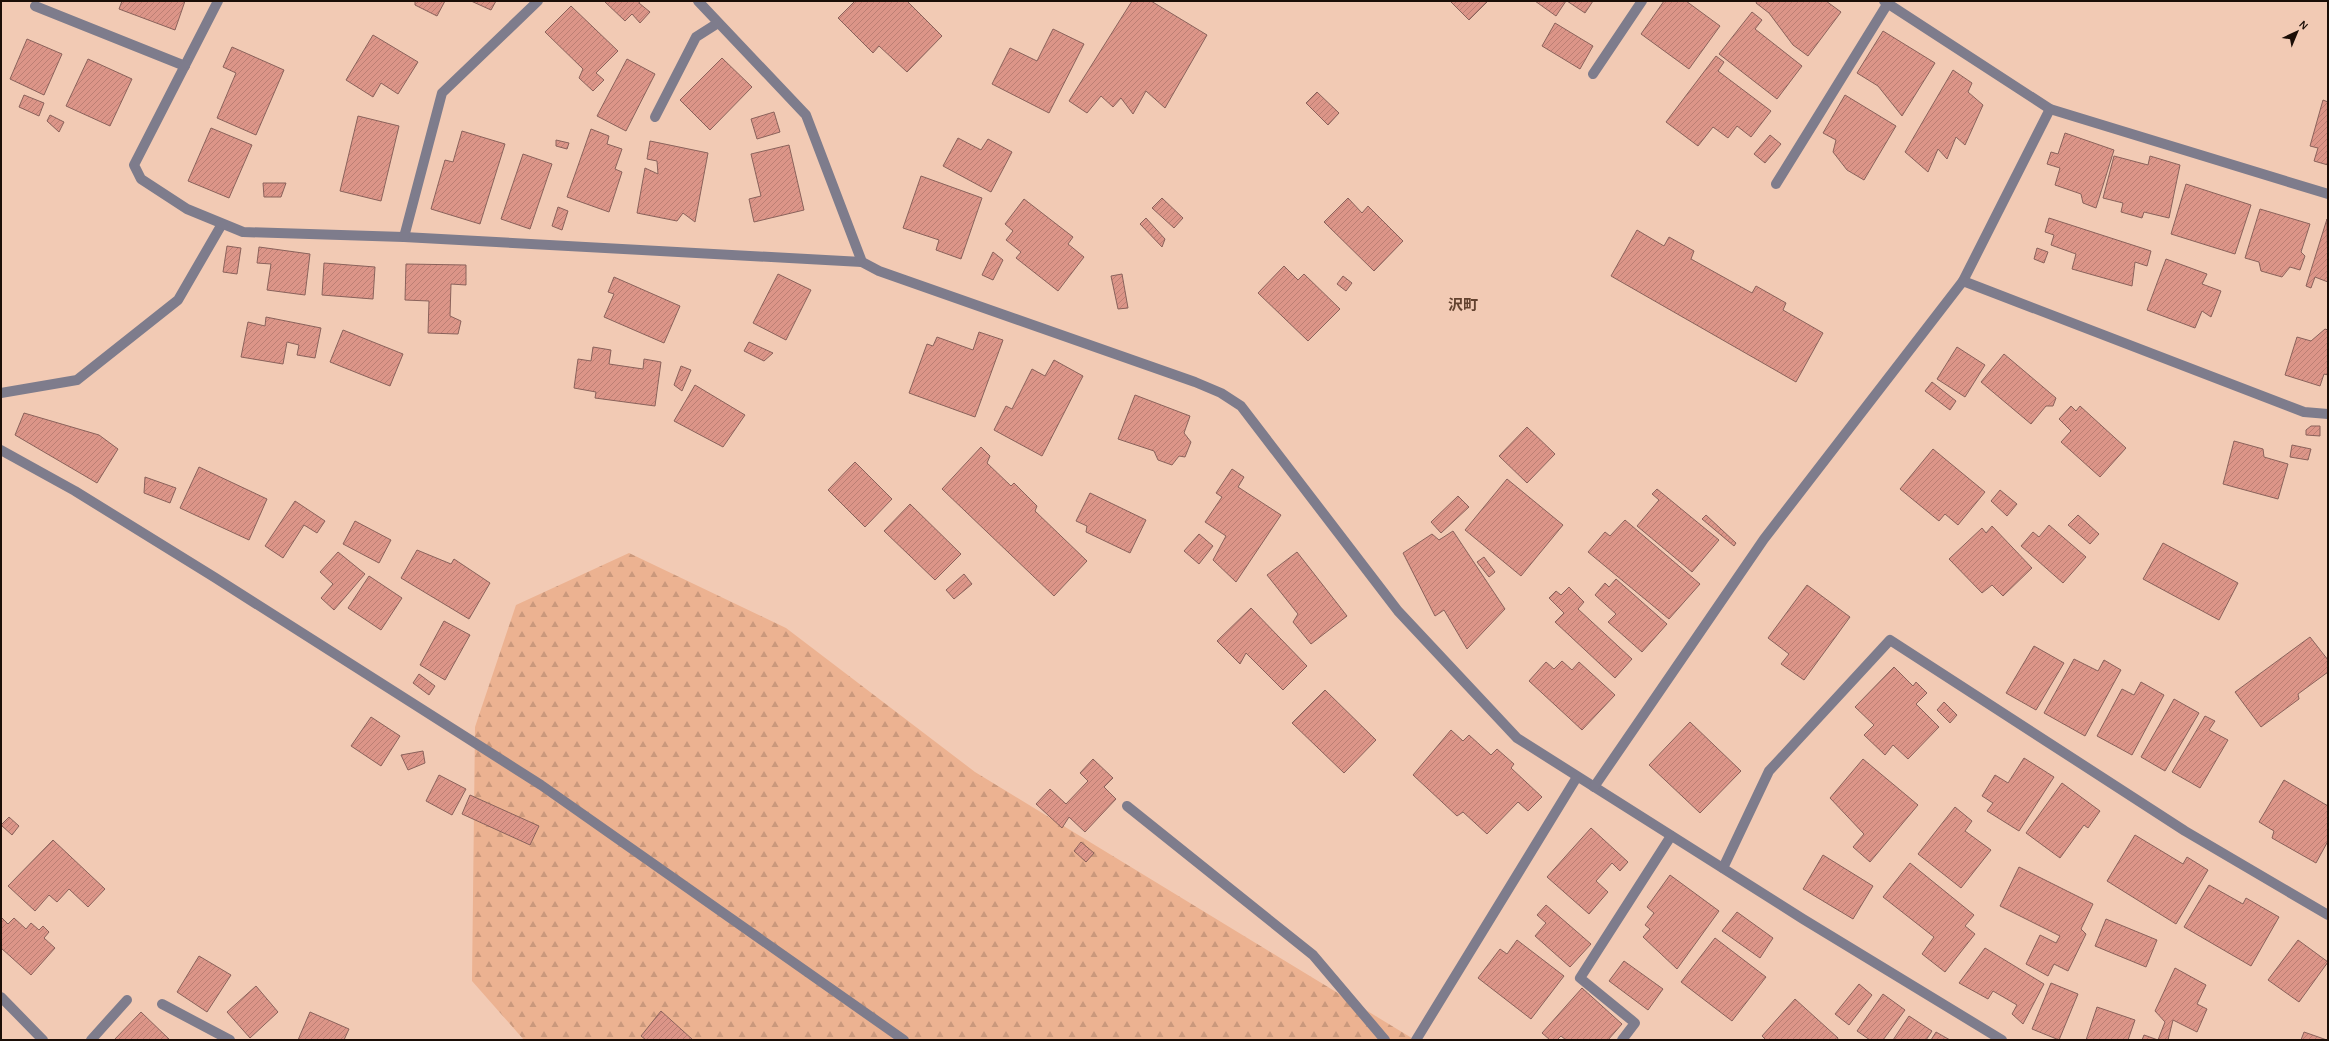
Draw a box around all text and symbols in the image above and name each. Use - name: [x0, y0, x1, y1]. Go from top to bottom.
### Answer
- north arrow: [2277, 12, 2317, 52]
- text: N: [2296, 18, 2311, 33]
- district label: 沢町: [1448, 296, 1478, 314]

